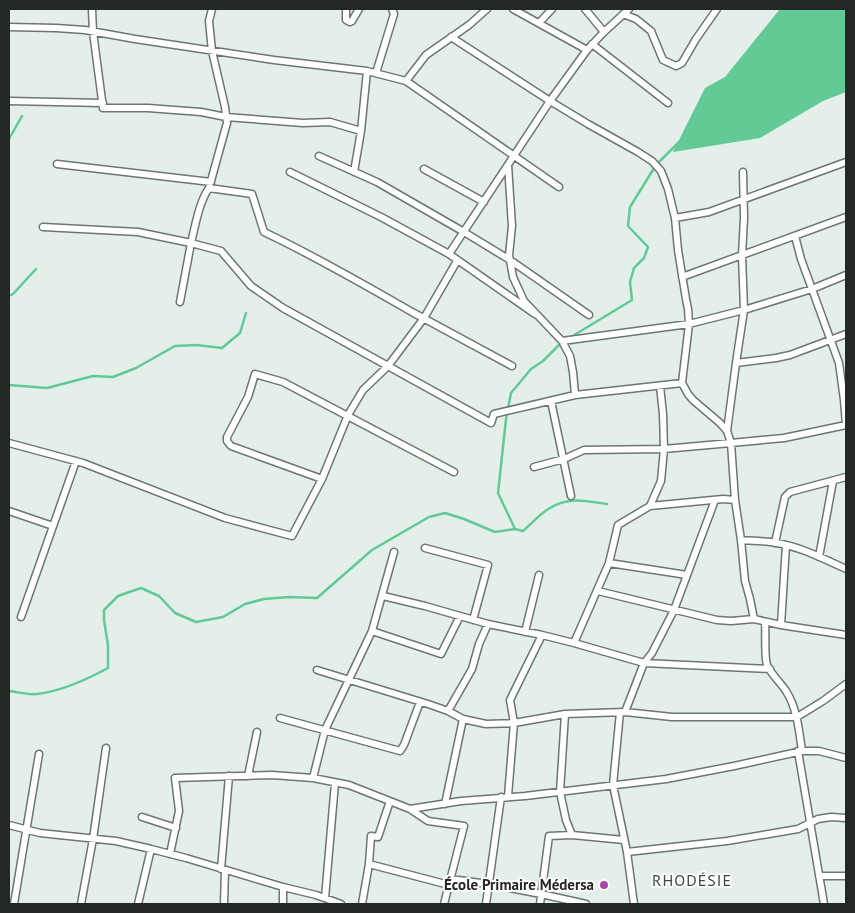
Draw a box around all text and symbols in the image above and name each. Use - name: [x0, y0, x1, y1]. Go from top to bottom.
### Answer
- district label: RHODÉSIE: [652, 870, 732, 890]
- place label: École Primaire Médersa: [444, 875, 594, 894]
- marker: École Primaire Médersa: [598, 879, 610, 891]

